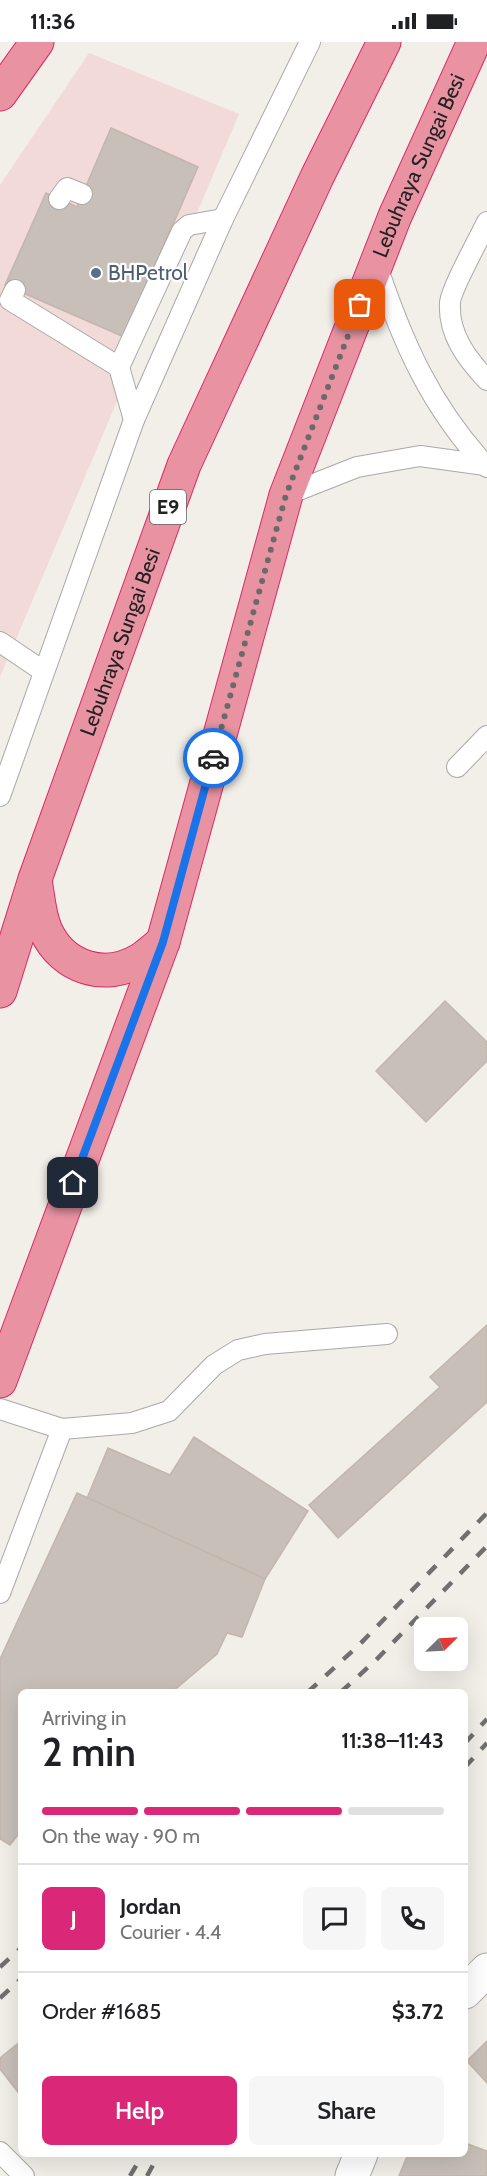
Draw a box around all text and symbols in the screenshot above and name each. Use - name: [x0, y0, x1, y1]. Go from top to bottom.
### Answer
- text: 11:36: [30, 8, 75, 35]
- street label: Lebuhraya Sungai Besi: [367, 70, 470, 261]
- place label: BHPetrol: [108, 260, 188, 285]
- marker: BHPetrol: [89, 266, 103, 280]
- pin: [334, 279, 385, 330]
- icon: bag: [343, 288, 376, 321]
- road number: E9: [150, 490, 186, 524]
- street label: Lebuhraya Sungai Besi: [75, 545, 165, 739]
- courier: [183, 728, 243, 788]
- icon: car: [197, 742, 230, 775]
- pin: [47, 1157, 98, 1208]
- icon: home: [56, 1166, 89, 1199]
- north arrow: [414, 1617, 468, 1671]
- map controls: [414, 1617, 468, 1671]
- text: Arriving in: [42, 1706, 126, 1730]
- text: 11:38–11:43: [341, 1727, 444, 1754]
- text: 2 min: [42, 1728, 136, 1776]
- text: On the way · 90 m: [42, 1824, 200, 1848]
- button: chat: [303, 1887, 366, 1950]
- button: phone: [381, 1887, 444, 1950]
- text: Jordan: [120, 1893, 181, 1920]
- text: J: [70, 1905, 77, 1932]
- text: Courier · 4.4: [120, 1920, 221, 1944]
- text: Order #1685: [42, 1998, 161, 2025]
- text: $3.72: [392, 1998, 444, 2025]
- button: Help: [42, 2076, 237, 2145]
- button: Share: [249, 2076, 444, 2145]

